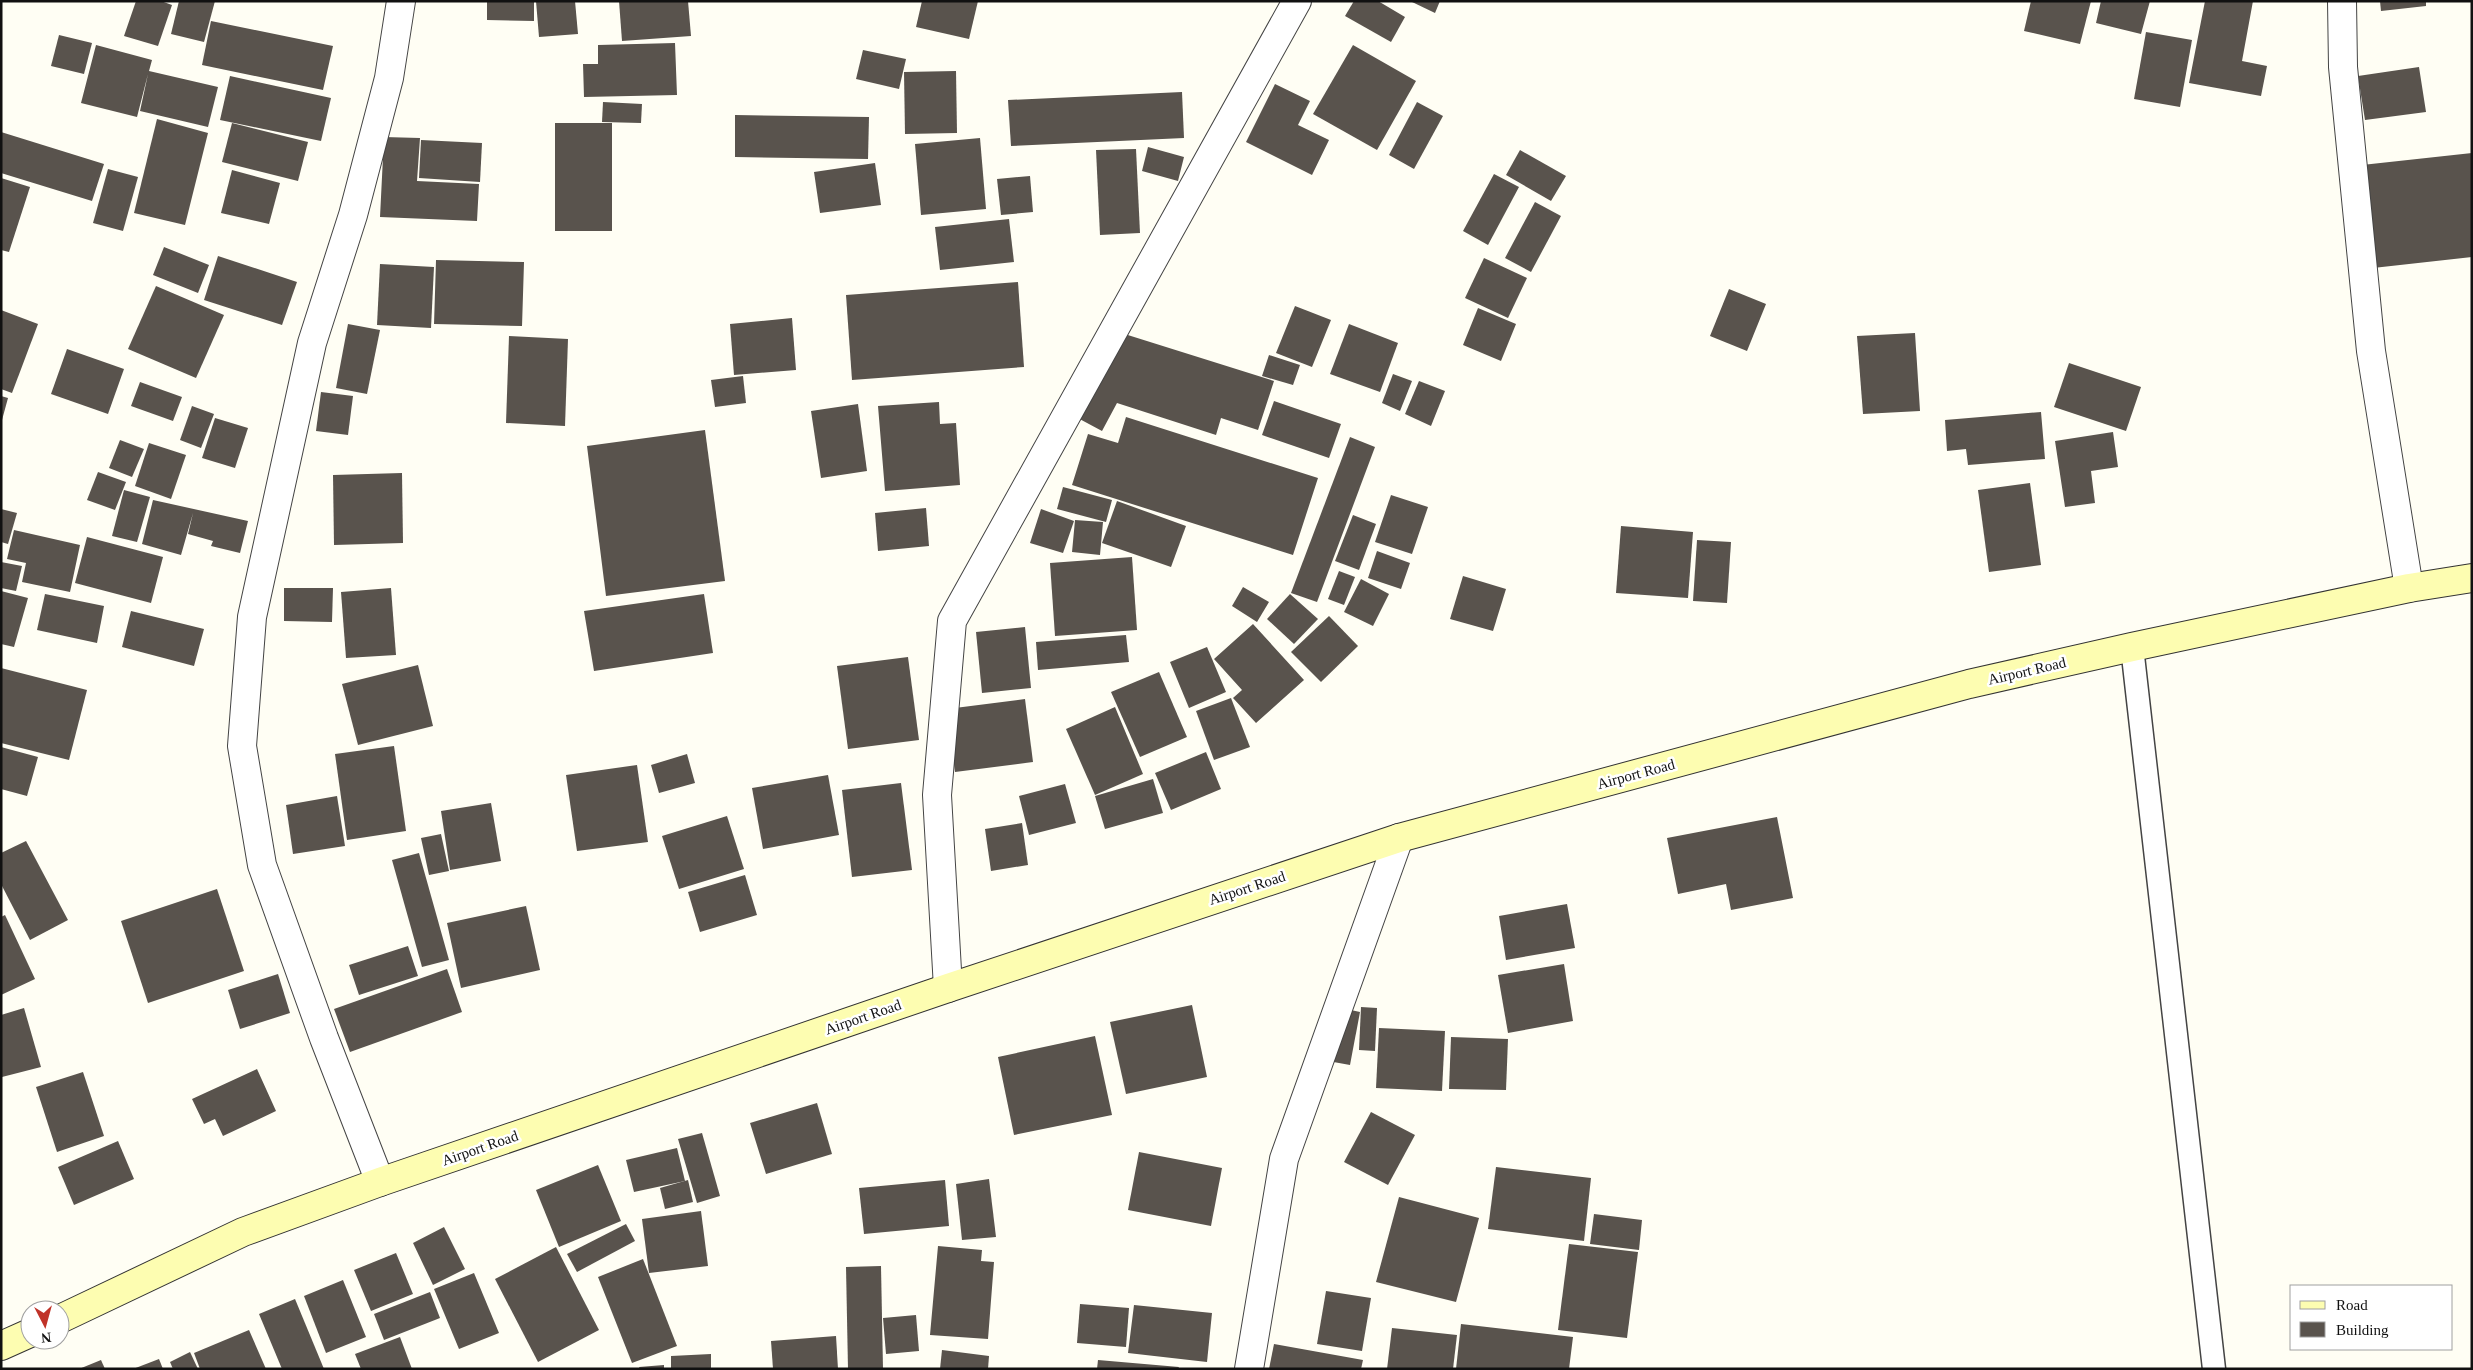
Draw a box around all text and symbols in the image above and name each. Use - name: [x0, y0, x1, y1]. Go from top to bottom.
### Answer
- street label: Airport Road: [1986, 654, 2068, 688]
- street label: Airport Road: [1595, 756, 1677, 792]
- street label: Airport Road: [1207, 868, 1288, 908]
- street label: Airport Road: [823, 996, 904, 1038]
- street label: Airport Road: [440, 1127, 521, 1169]
- legend: [2290, 1285, 2453, 1350]
- text: Road: [2336, 1297, 2368, 1313]
- north arrow: [20, 1300, 70, 1350]
- text: Building: [2336, 1322, 2389, 1338]
- text: N: [40, 1329, 52, 1345]

